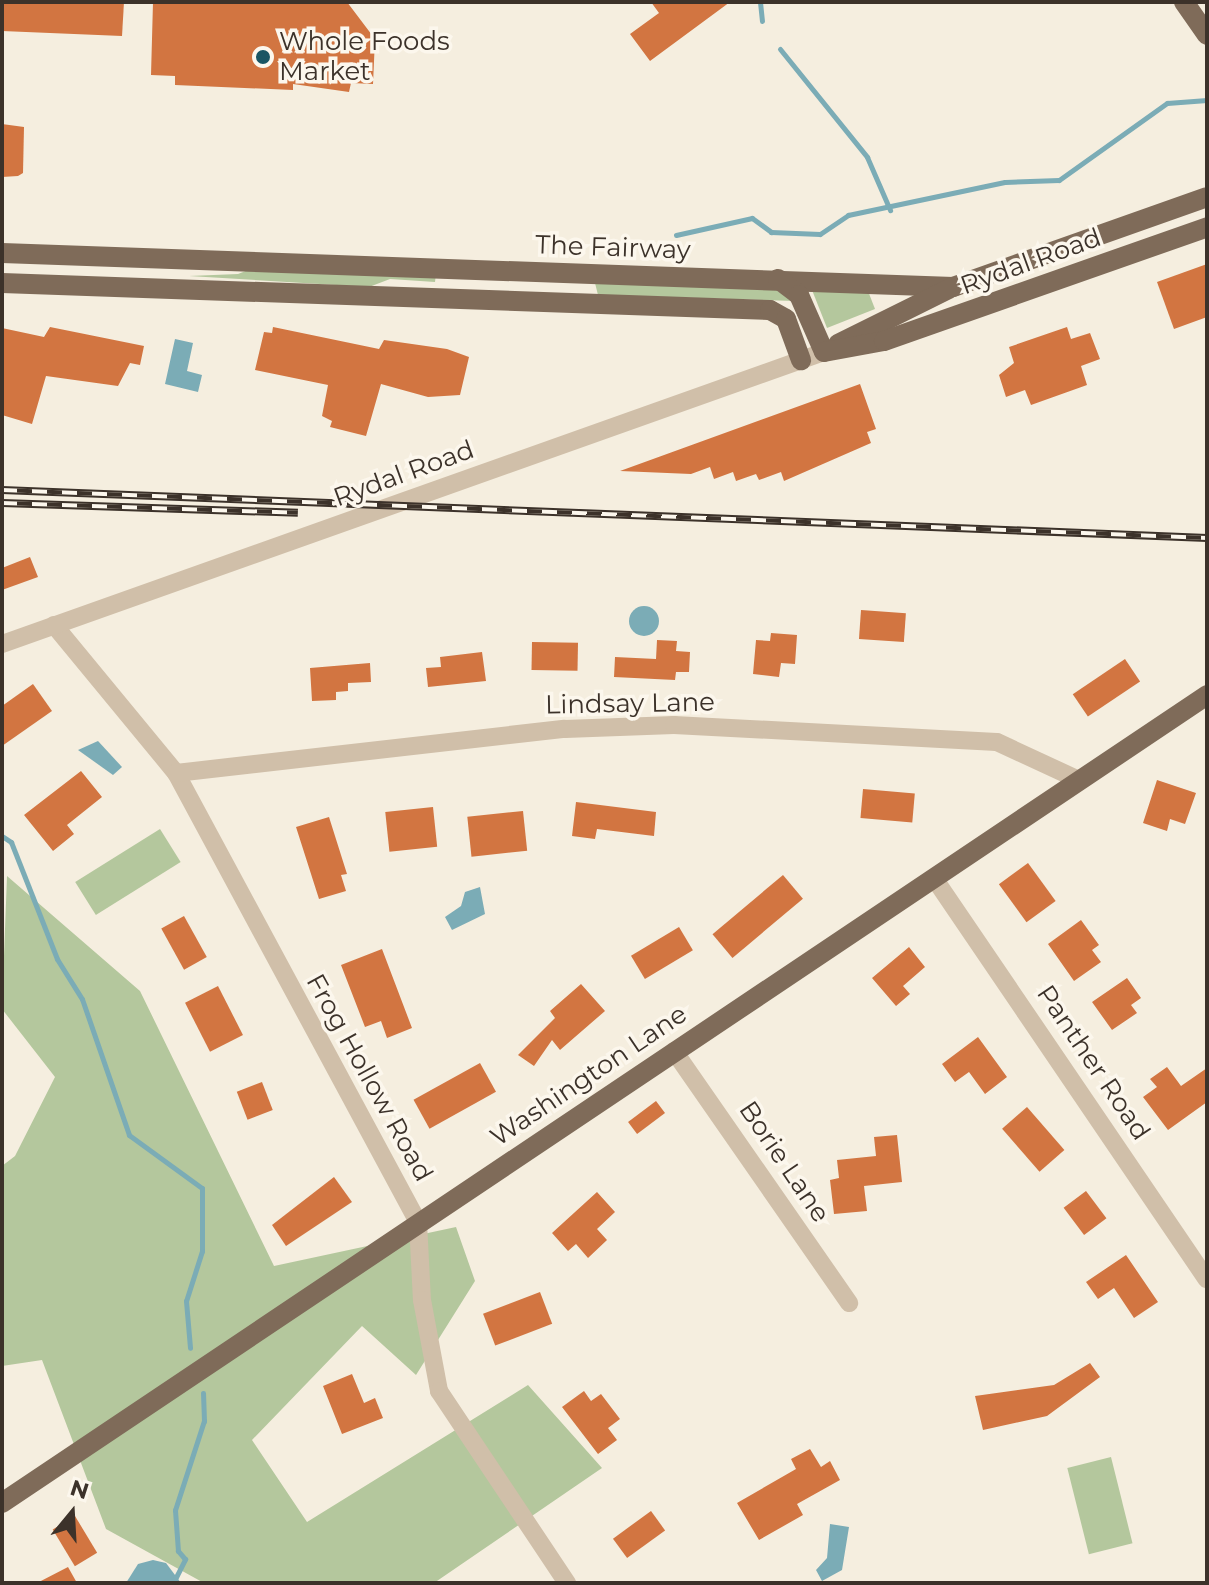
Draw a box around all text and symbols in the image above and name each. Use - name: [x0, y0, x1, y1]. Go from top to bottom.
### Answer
- place label: Whole Foods Market: [279, 26, 450, 88]
- marker: Whole Foods Market: [254, 48, 272, 66]
- street label: Rydal Road: [956, 222, 1106, 302]
- street label: The Fairway: [535, 230, 691, 266]
- street label: Rydal Road: [329, 434, 479, 514]
- street label: Lindsay Lane: [545, 687, 715, 721]
- street label: Frog Hollow Road: [299, 969, 439, 1187]
- street label: Panther Road: [1030, 980, 1156, 1146]
- street label: Washington Lane: [485, 999, 693, 1153]
- street label: Borie Lane: [732, 1095, 836, 1229]
- north arrow: [32, 1473, 112, 1553]
- text: N: [67, 1474, 92, 1505]

